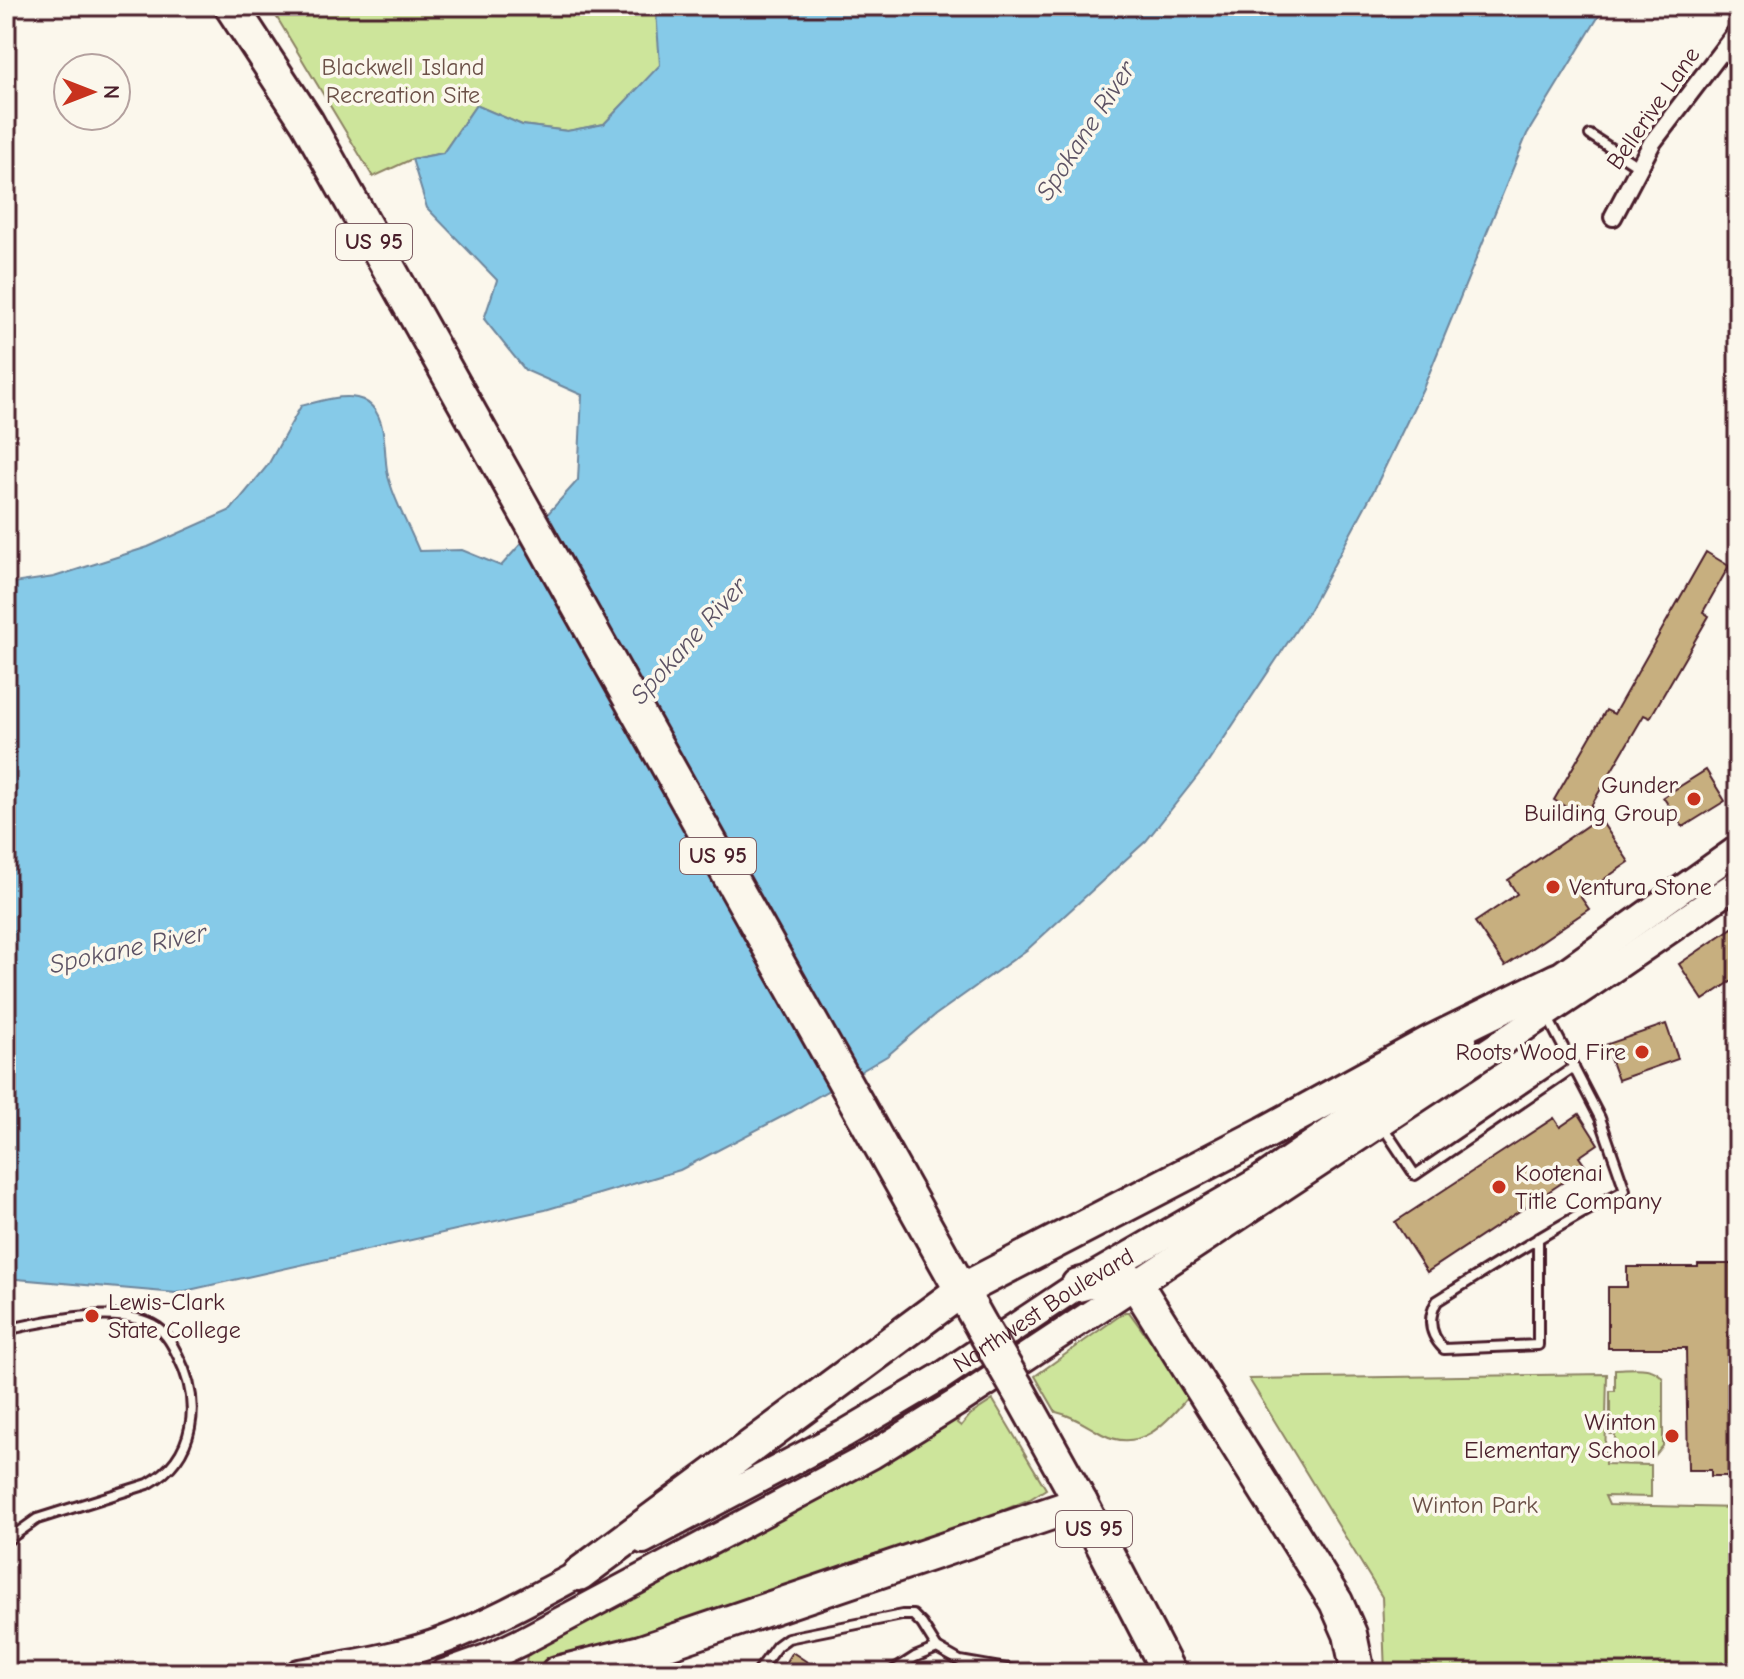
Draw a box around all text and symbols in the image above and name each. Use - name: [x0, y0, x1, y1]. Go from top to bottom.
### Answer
- street label: Bellerive Lane: [1600, 41, 1706, 175]
- north arrow: [52, 52, 132, 132]
- park label: Blackwell Island Recreation Site: [321, 53, 485, 109]
- water label: Spokane River: [1030, 54, 1143, 206]
- text: N: [98, 85, 124, 99]
- road number: US 95: [336, 224, 412, 260]
- water label: Spokane River: [624, 570, 755, 710]
- place label: Gunder Building Group: [1524, 771, 1678, 827]
- marker: Gunder Building Group: [1685, 790, 1703, 808]
- road number: US 95: [680, 838, 756, 874]
- place label: Ventura Stone: [1569, 873, 1712, 901]
- marker: Ventura Stone: [1544, 878, 1562, 896]
- water label: Spokane River: [47, 917, 211, 980]
- place label: Roots Wood Fire: [1456, 1038, 1626, 1066]
- marker: Roots Wood Fire: [1633, 1043, 1651, 1061]
- place label: Kootenai Title Company: [1515, 1159, 1662, 1215]
- marker: Kootenai Title Company: [1490, 1178, 1508, 1196]
- street label: Northwest Boulevard: [948, 1242, 1139, 1379]
- place label: Lewis-Clark State College: [108, 1288, 241, 1344]
- marker: Lewis-Clark State College: [83, 1307, 101, 1325]
- place label: Winton Elementary School: [1464, 1408, 1656, 1464]
- marker: Winton Elementary School: [1663, 1427, 1681, 1445]
- park label: Winton Park: [1412, 1491, 1538, 1519]
- road number: US 95: [1056, 1511, 1132, 1547]

